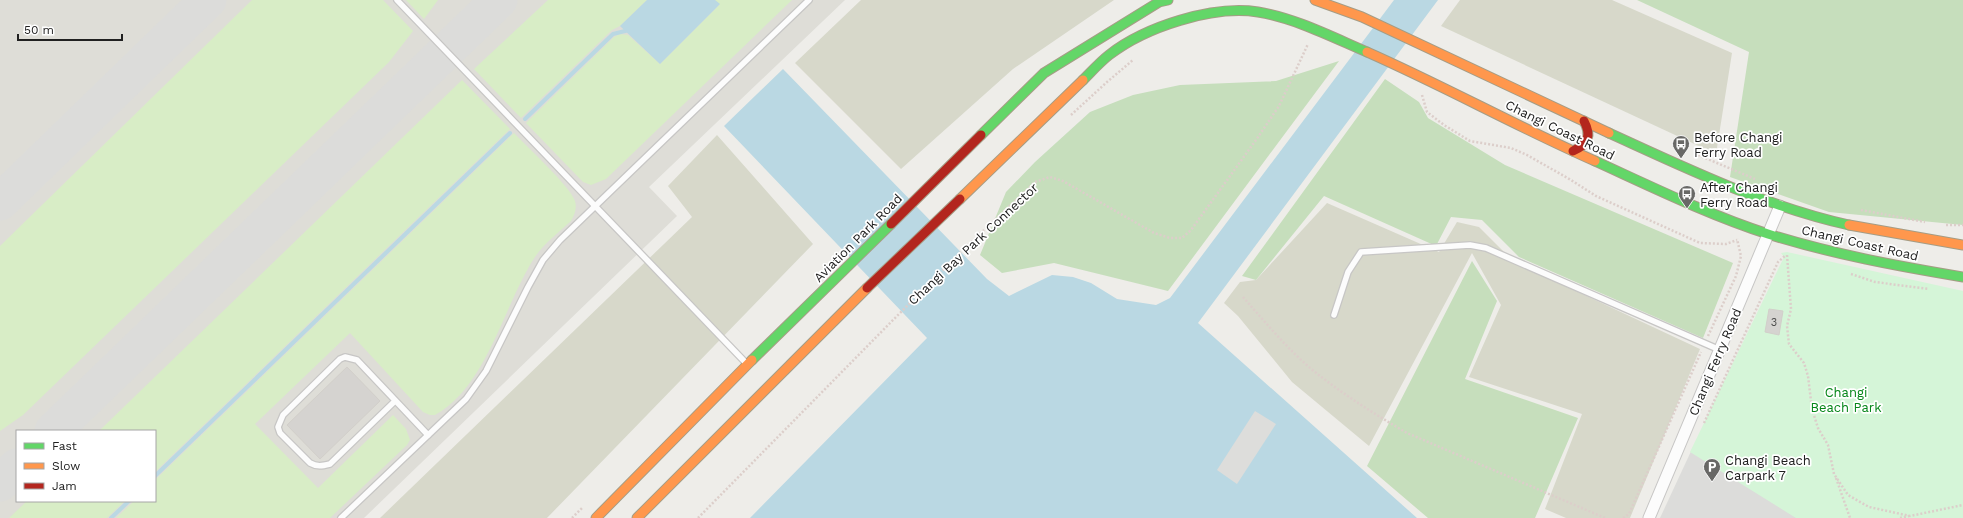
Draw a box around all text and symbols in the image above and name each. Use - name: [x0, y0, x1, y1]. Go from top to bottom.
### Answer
- scale bar: [18, 16, 122, 42]
- text: 50 m: [24, 23, 54, 37]
- street label: Changi Coast Road: [1503, 97, 1617, 163]
- place label: Before Changi Ferry Road: [1694, 130, 1782, 160]
- bus stop icon: Before Changi Ferry Road: [1671, 134, 1691, 159]
- street label: Changi Bay Park Connector: [905, 180, 1041, 308]
- place label: After Changi Ferry Road: [1700, 180, 1778, 210]
- bus stop icon: After Changi Ferry Road: [1677, 184, 1697, 209]
- street label: Aviation Park Road: [811, 191, 905, 285]
- street label: Changi Coast Road: [1800, 222, 1920, 264]
- street label: Changi Ferry Road: [1686, 306, 1744, 418]
- house number: 3: [1771, 316, 1777, 329]
- park label: Changi Beach Park: [1810, 385, 1882, 415]
- legend: [16, 430, 156, 502]
- text: Fast: [52, 439, 77, 453]
- place label: Changi Beach Carpark 7: [1725, 453, 1811, 483]
- parking icon: Changi Beach Carpark 7: [1702, 457, 1722, 482]
- text: Slow: [52, 459, 80, 473]
- text: Jam: [52, 479, 77, 493]

